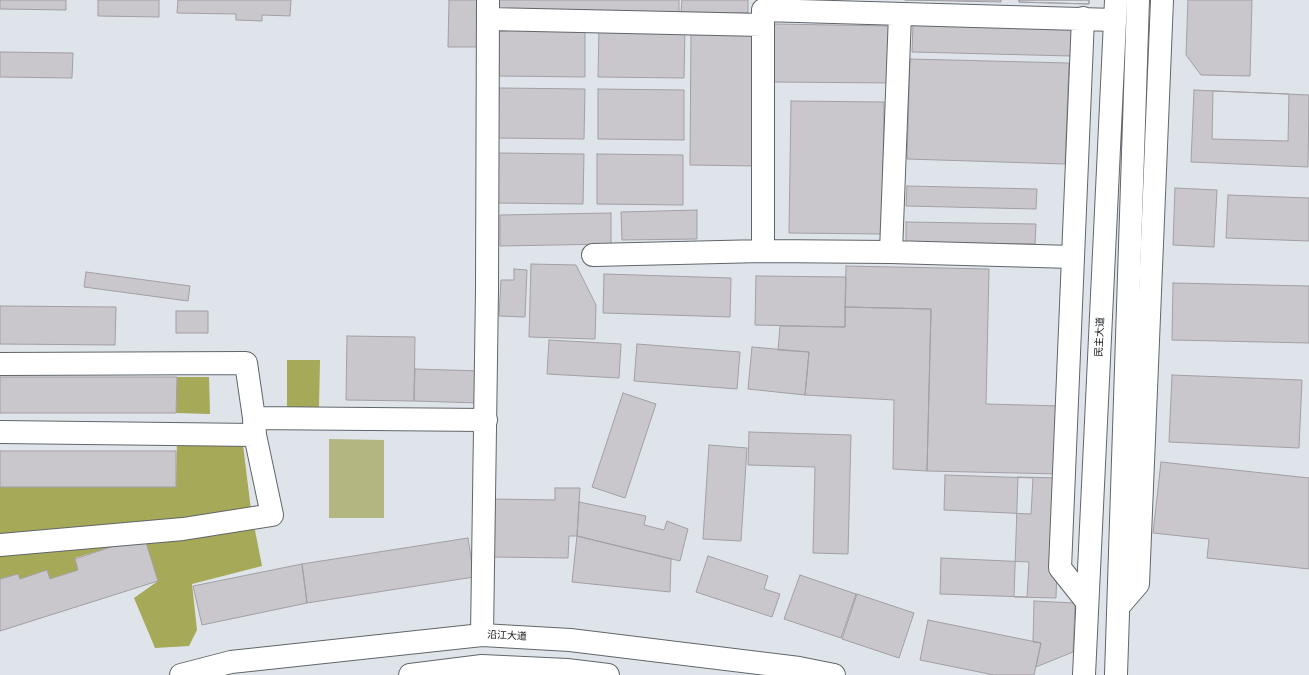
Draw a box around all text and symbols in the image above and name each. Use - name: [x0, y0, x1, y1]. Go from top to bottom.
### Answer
- street label: 民主大道: [1093, 317, 1107, 357]
- street label: 沿江大道: [487, 629, 527, 643]

